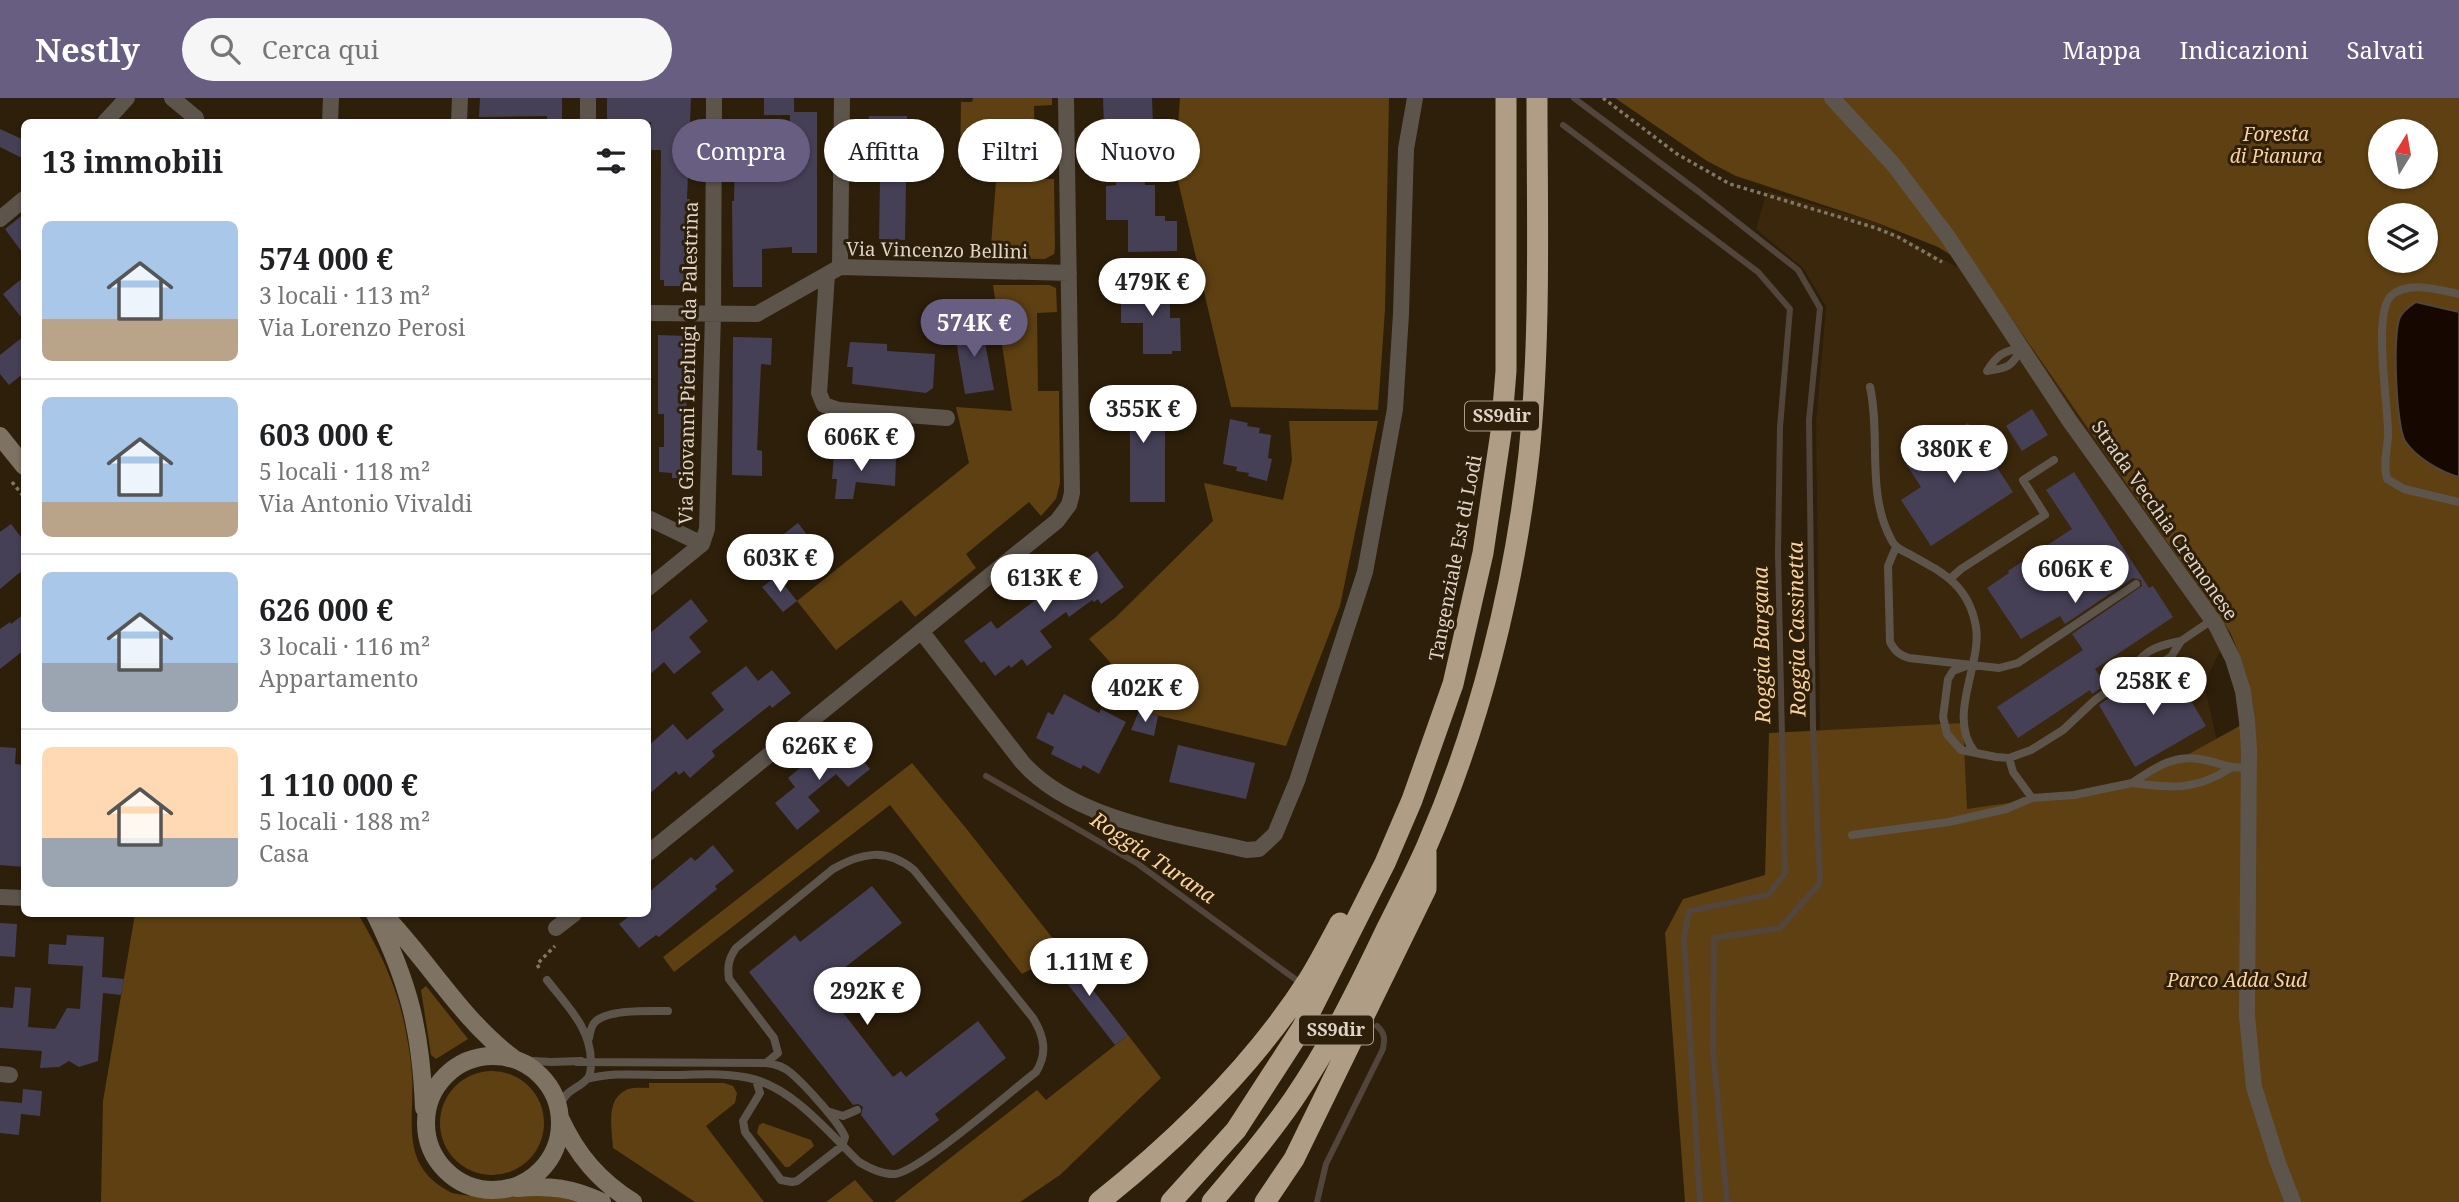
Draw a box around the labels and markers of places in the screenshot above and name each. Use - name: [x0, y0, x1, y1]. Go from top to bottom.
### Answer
- pin: 479K €: [1095, 258, 1209, 318]
- pin: 574K €: [917, 300, 1031, 359]
- pin: 355K €: [1086, 386, 1200, 445]
- pin: 606K €: [804, 414, 918, 473]
- pin: 380K €: [1897, 426, 2011, 485]
- pin: 603K €: [723, 534, 837, 594]
- pin: 606K €: [2018, 546, 2132, 605]
- pin: 613K €: [987, 554, 1101, 614]
- pin: 258K €: [2096, 658, 2210, 717]
- pin: 402K €: [1088, 664, 1202, 724]
- pin: 626K €: [762, 722, 876, 782]
- pin: 1.11M €: [1024, 939, 1154, 998]
- pin: 292K €: [810, 968, 924, 1027]

